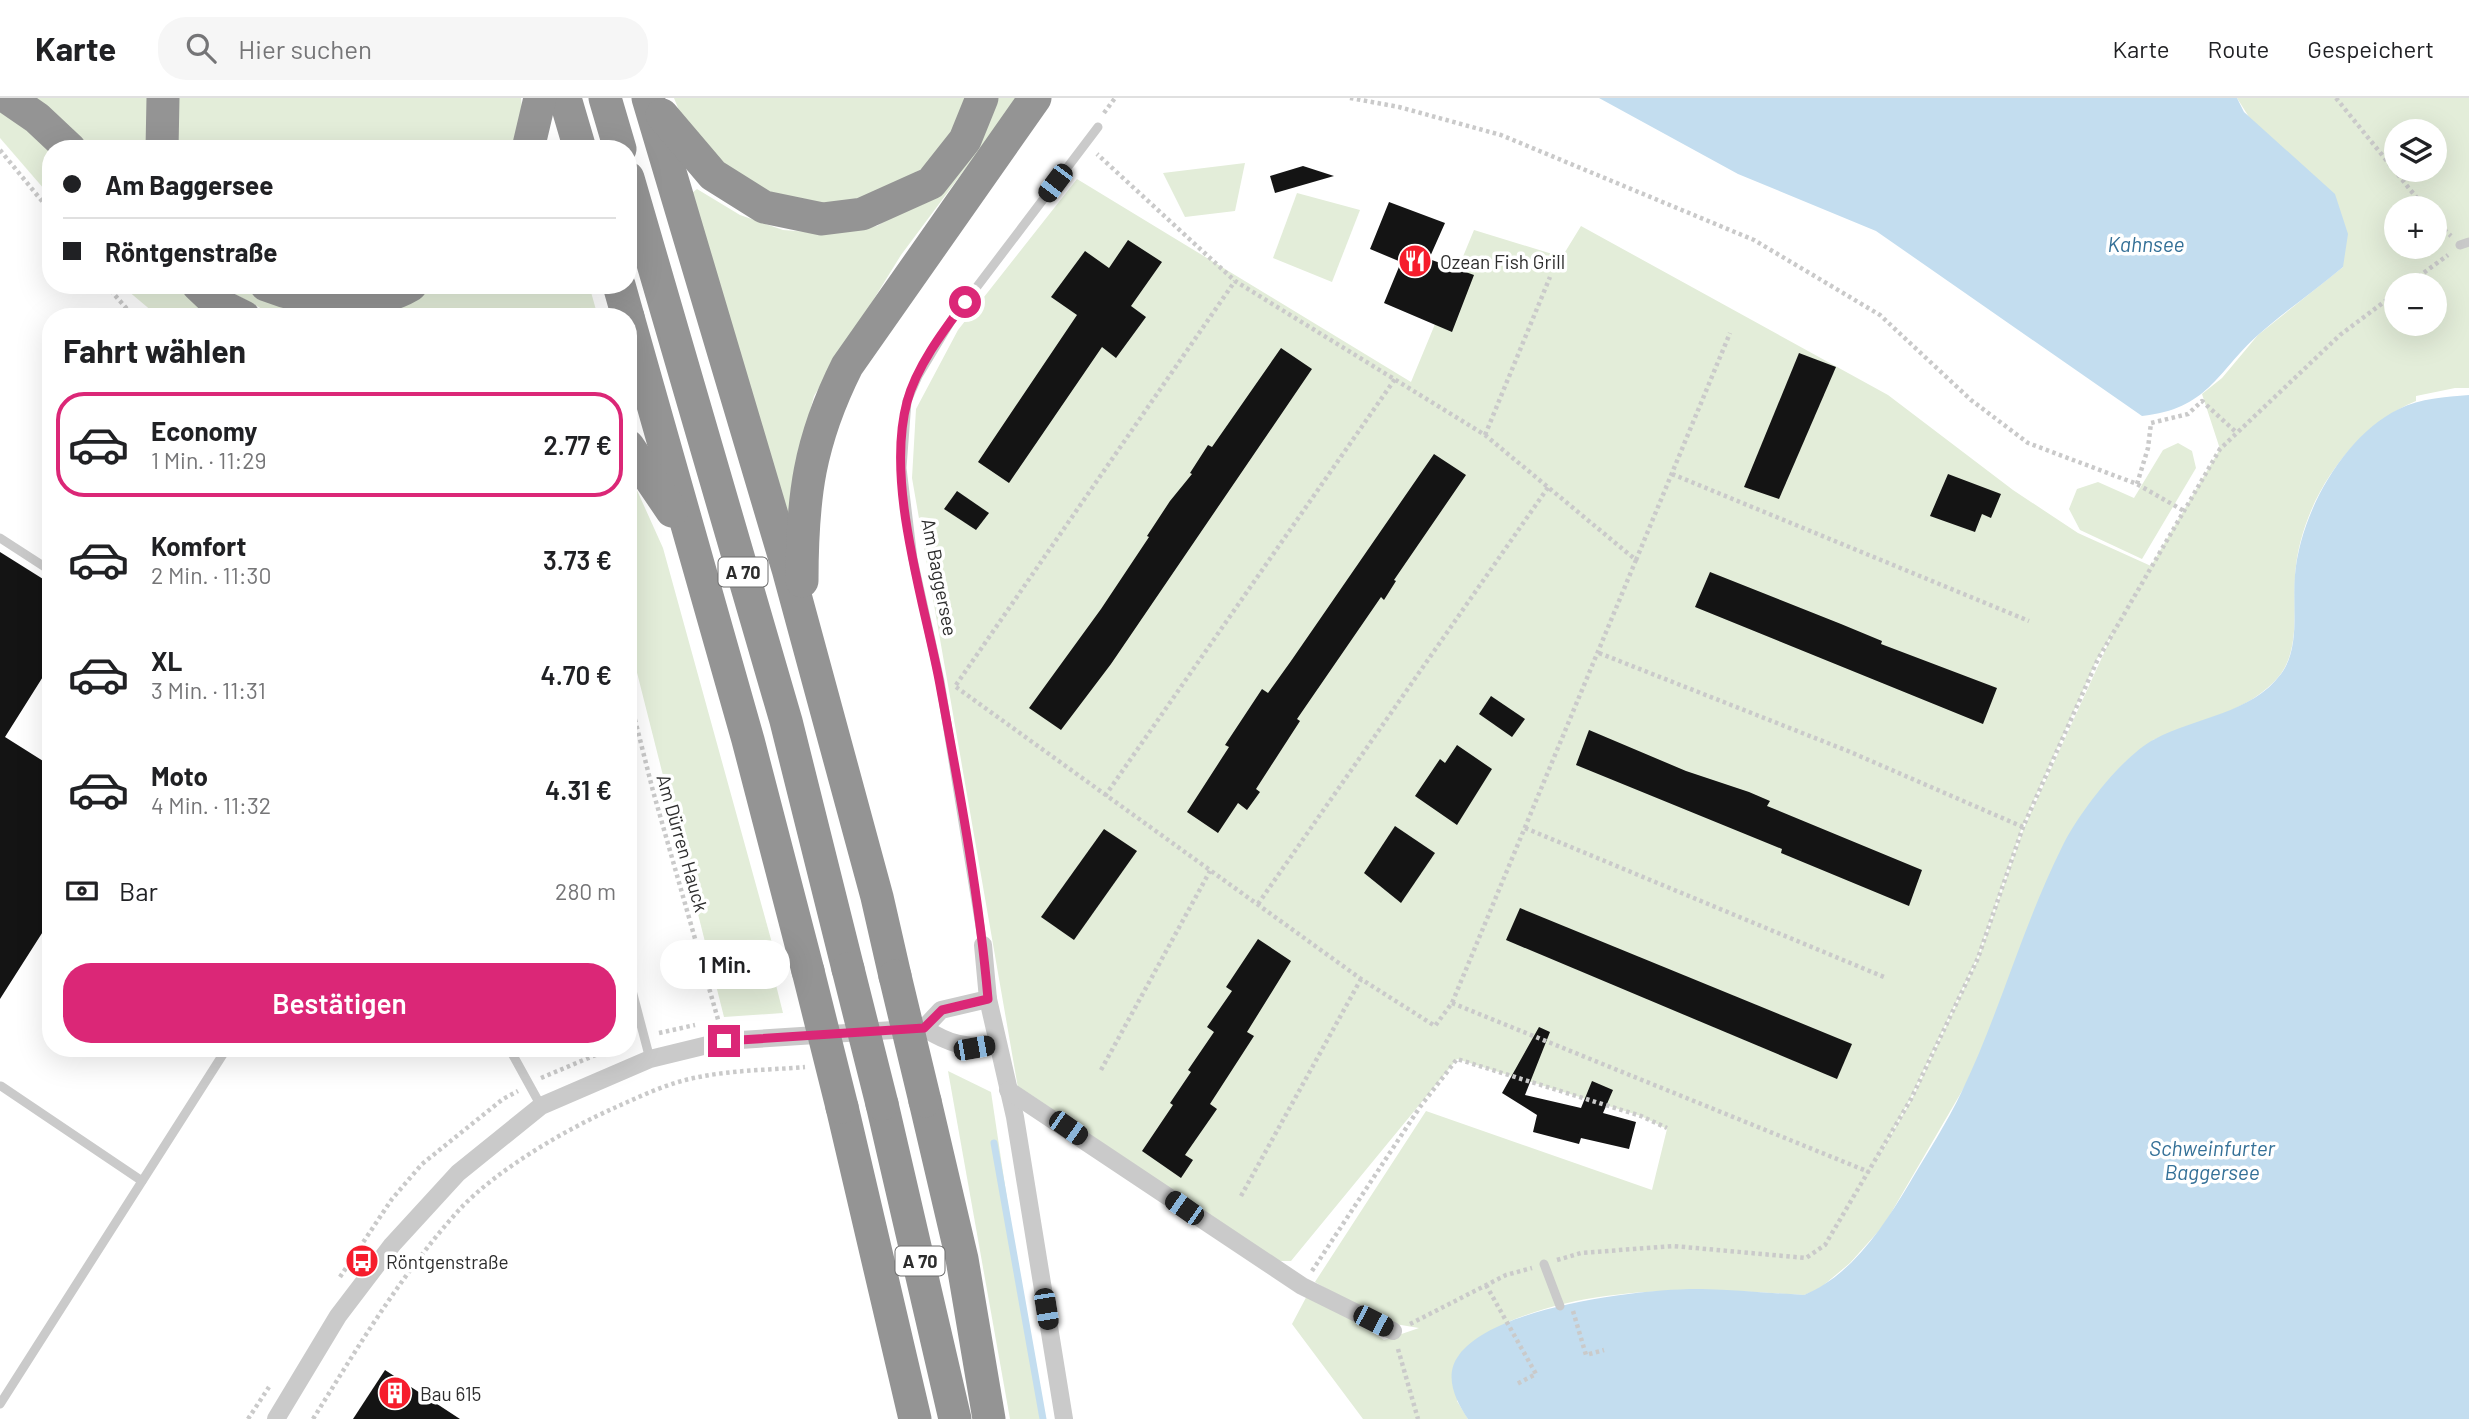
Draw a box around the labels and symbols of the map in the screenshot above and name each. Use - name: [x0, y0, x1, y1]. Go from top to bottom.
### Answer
- car: [1034, 160, 1077, 206]
- water label: Kahnsee: [2108, 231, 2184, 256]
- restaurant icon: Ozean Fish Grill: [1396, 242, 1434, 280]
- place label: Ozean Fish Grill: [1440, 250, 1565, 273]
- route start: [949, 286, 981, 318]
- street label: Am Baggersee: [917, 516, 963, 638]
- road number: A 70: [718, 558, 768, 586]
- street label: Am Dürren Hauck: [652, 771, 714, 915]
- callout: 1 Min.: [659, 940, 789, 988]
- route end: [708, 1025, 740, 1057]
- car: [952, 1034, 997, 1062]
- car: [1045, 1107, 1092, 1149]
- water label: Schweinfurter Baggersee: [2149, 1135, 2276, 1184]
- car: [1161, 1187, 1208, 1229]
- bus stop icon: Röntgenstraße: [343, 1242, 381, 1280]
- road number: A 70: [895, 1246, 944, 1276]
- place label: Röntgenstraße: [386, 1250, 509, 1273]
- car: [1033, 1287, 1060, 1331]
- car: [1350, 1302, 1397, 1340]
- building icon: Bau 615: [376, 1374, 414, 1412]
- place label: Bau 615: [420, 1382, 481, 1405]

